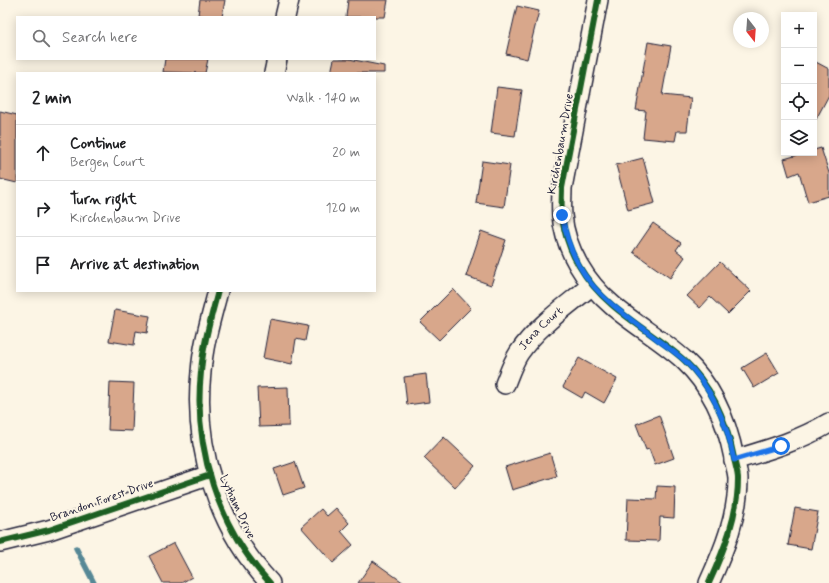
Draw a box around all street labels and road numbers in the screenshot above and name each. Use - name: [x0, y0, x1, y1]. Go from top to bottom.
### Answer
- street label: Kirchenbaum Drive: [544, 92, 578, 196]
- street label: Jena Court: [515, 303, 567, 354]
- street label: Lytham Drive: [215, 472, 259, 542]
- street label: Brandon Forest Drive: [48, 476, 156, 526]

